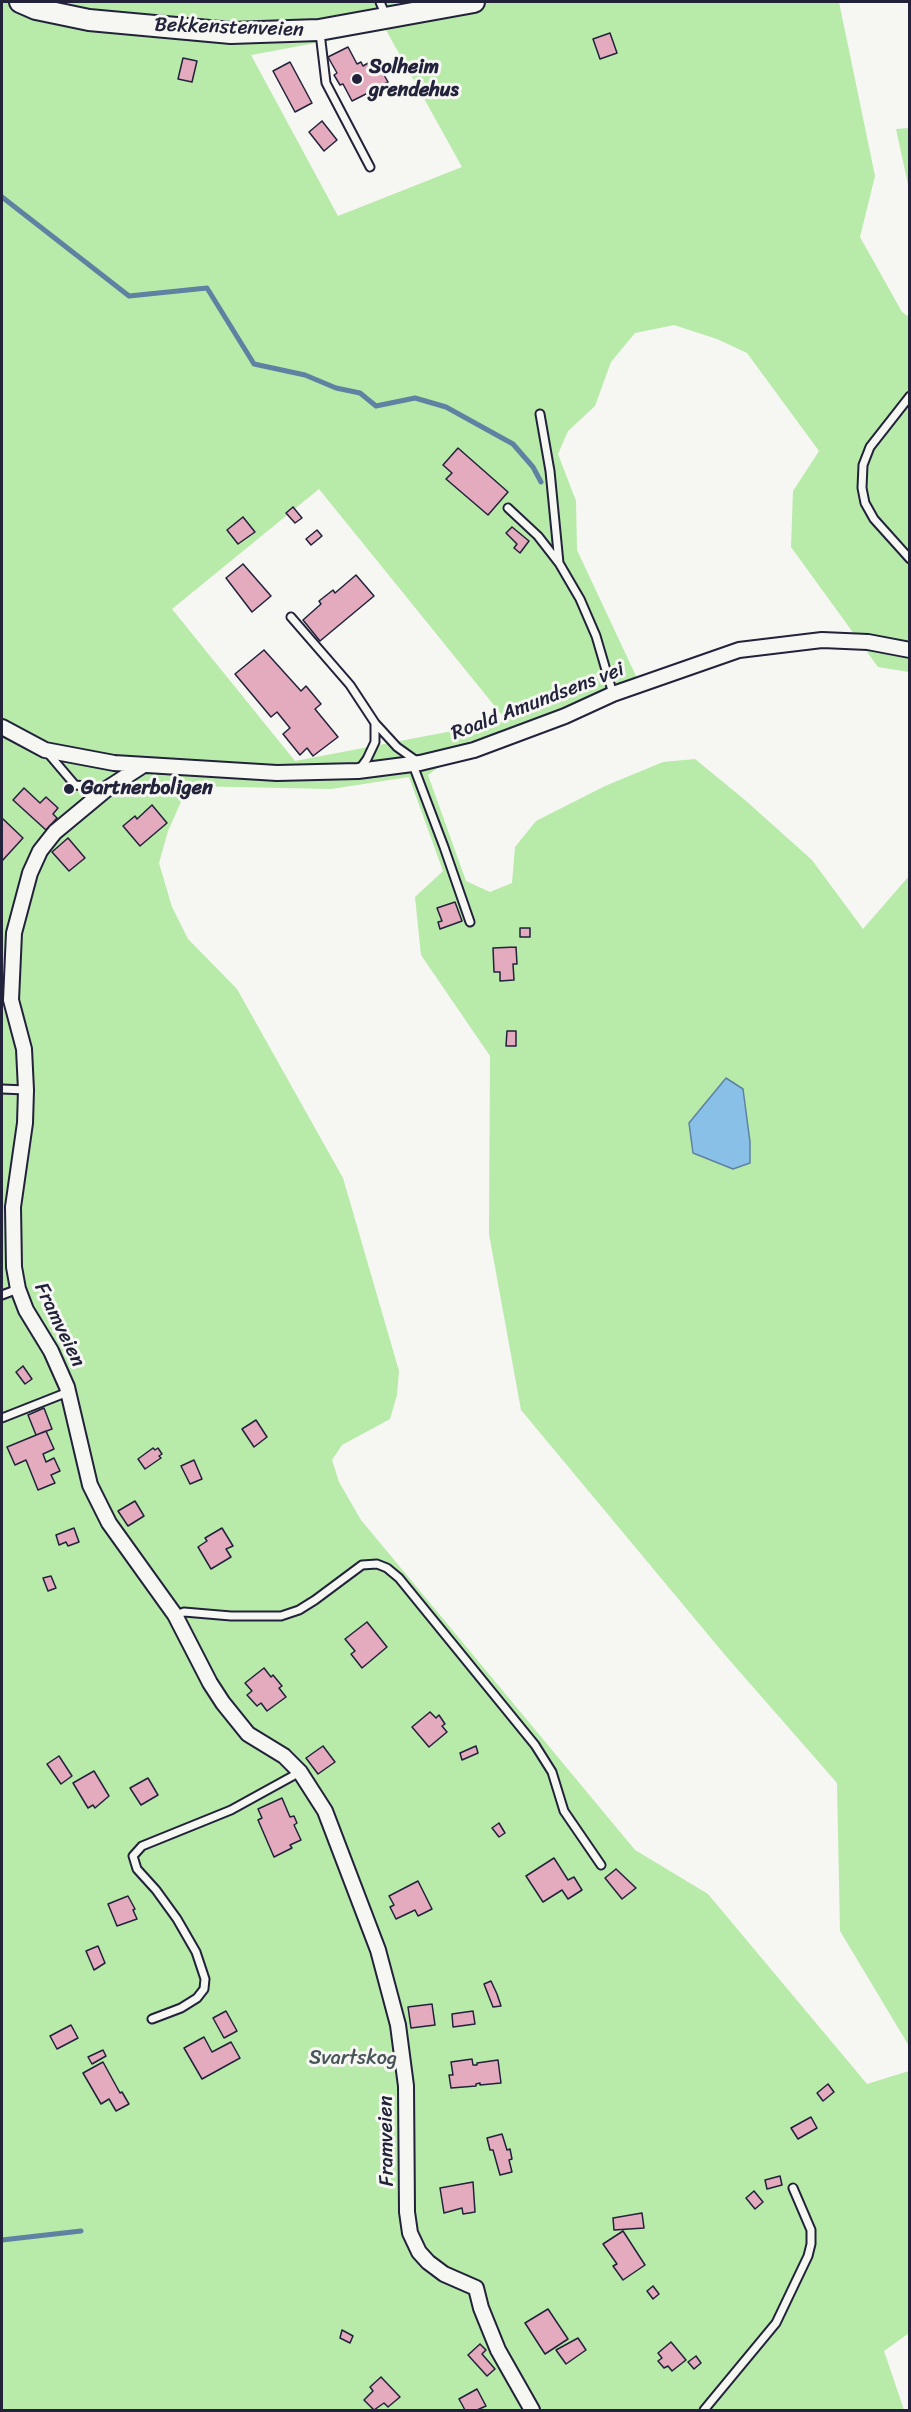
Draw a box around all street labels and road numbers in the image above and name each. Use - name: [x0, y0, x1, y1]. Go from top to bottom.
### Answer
- street label: Bekkenstenveien: [154, 13, 304, 43]
- street label: Roald Amundsens vei: [448, 658, 628, 746]
- street label: Framveien: [28, 1279, 90, 1371]
- street label: Framveien: [374, 2095, 400, 2187]

